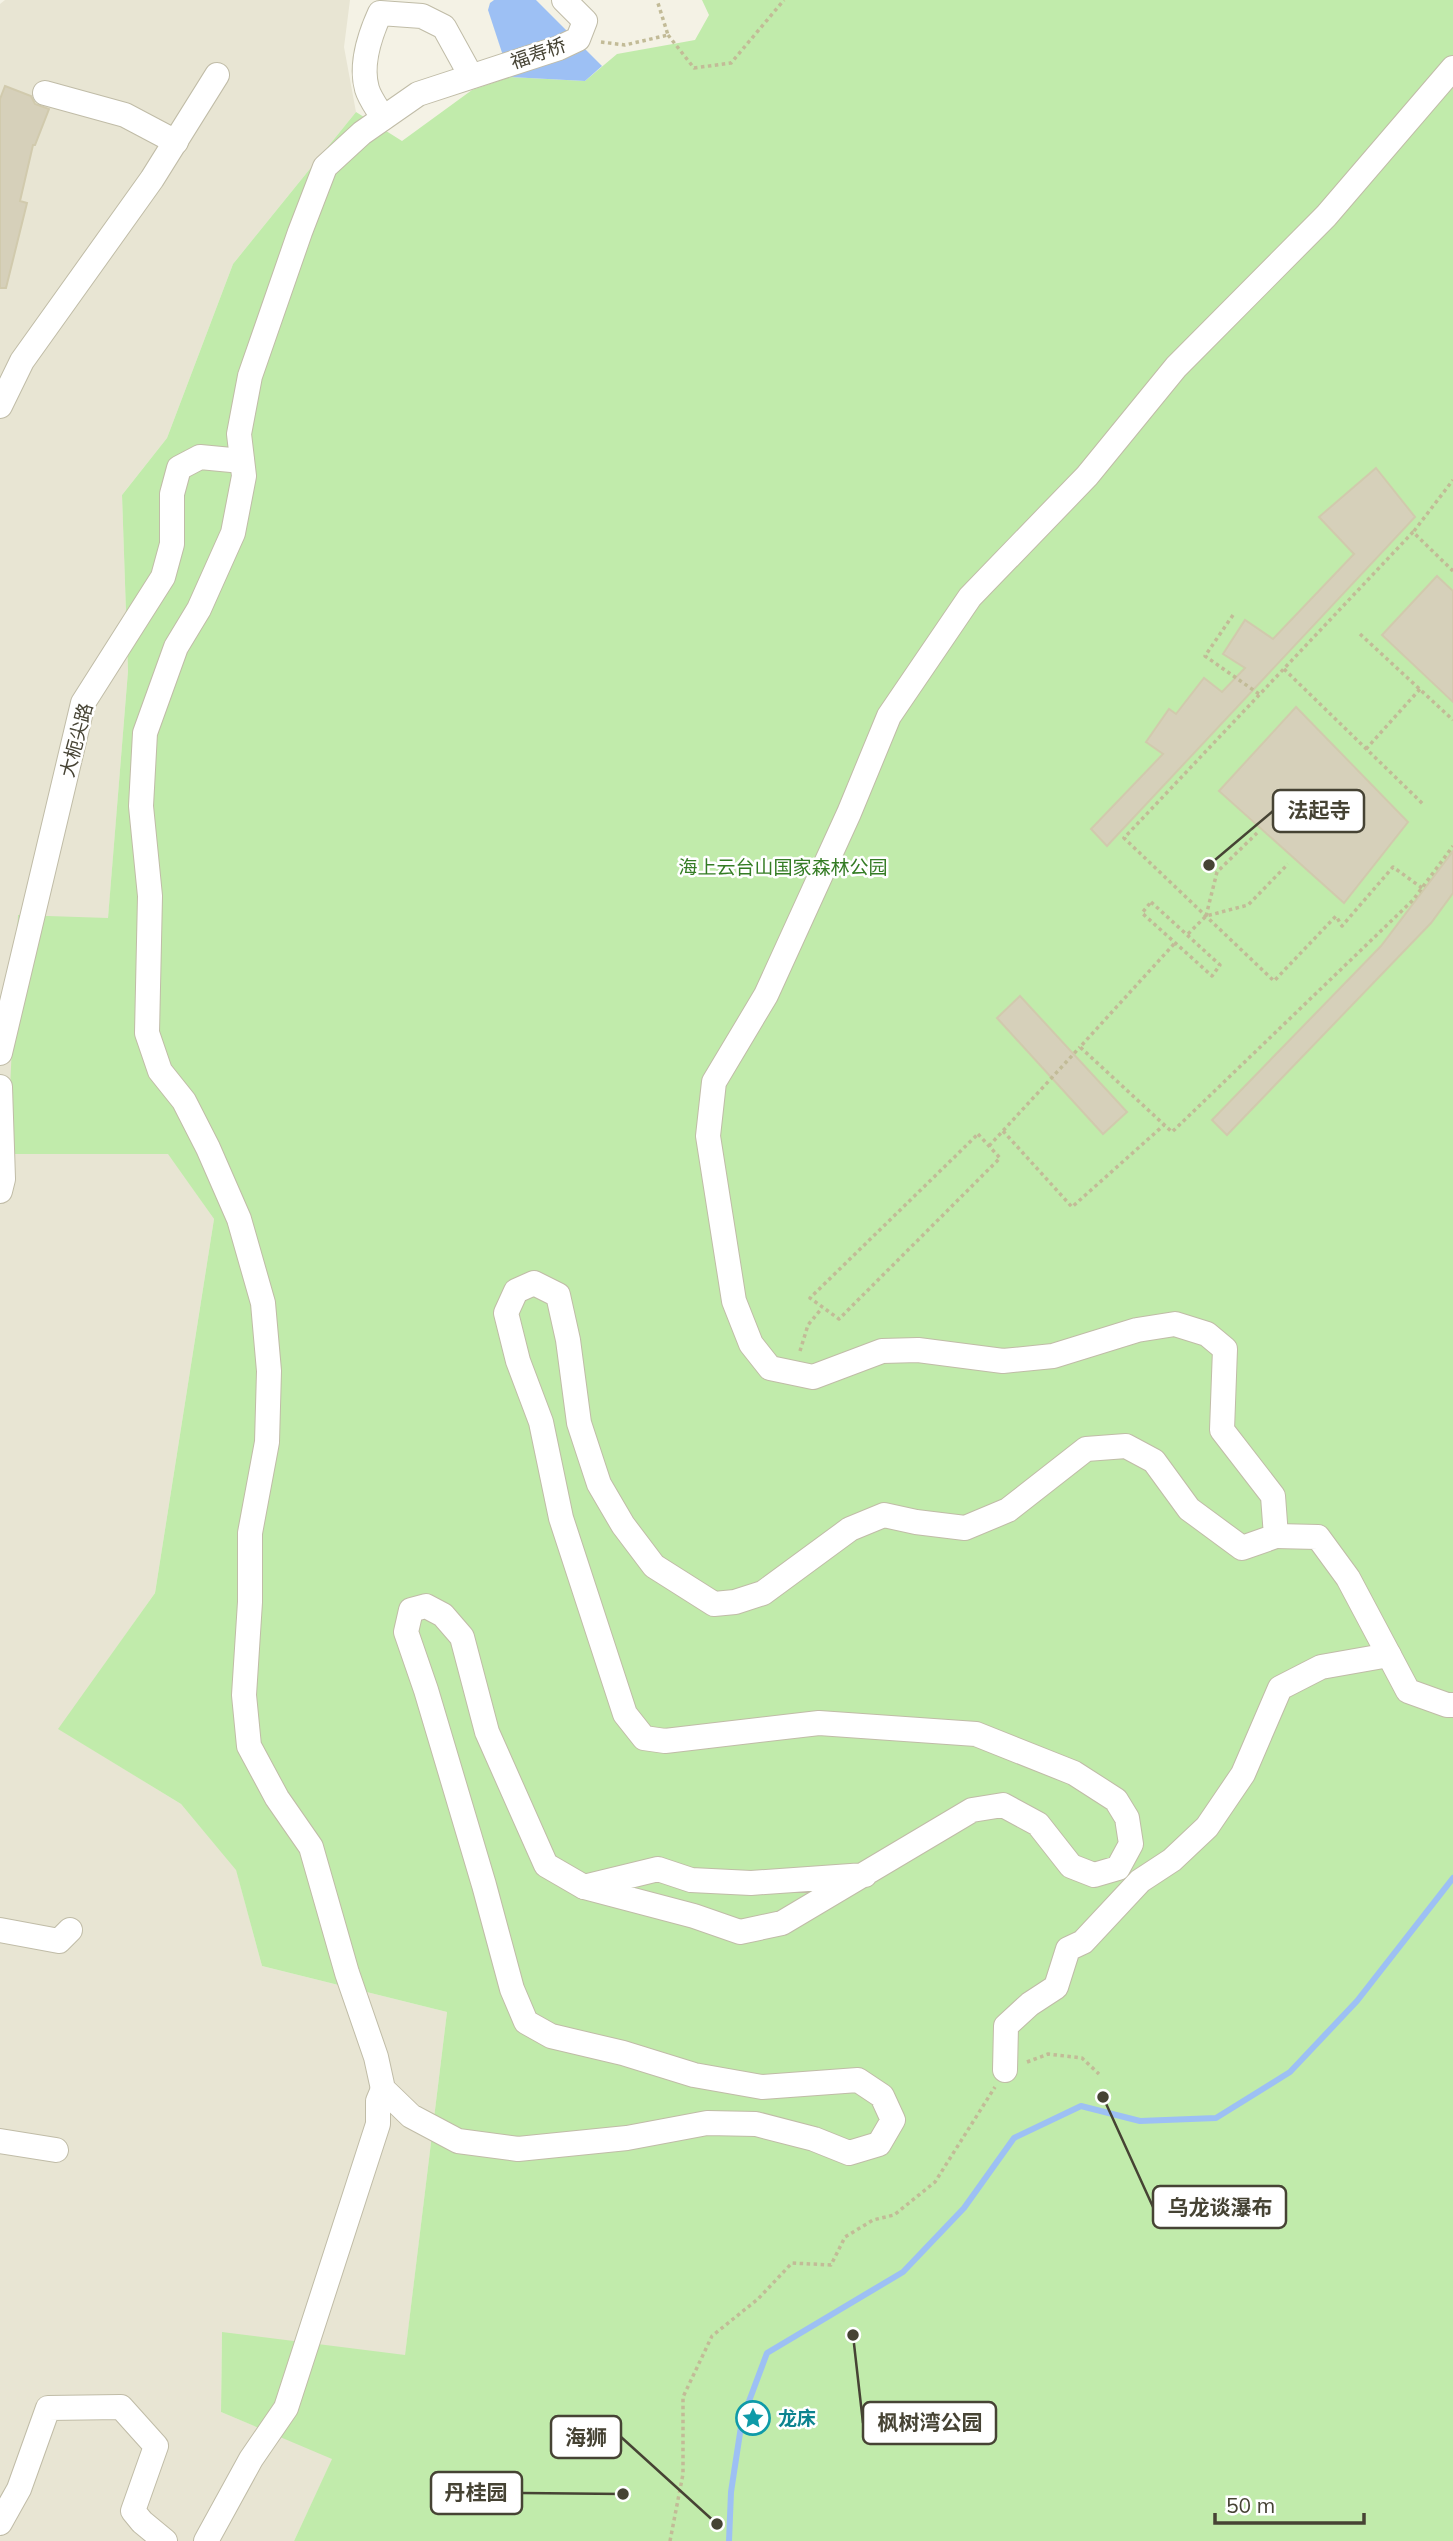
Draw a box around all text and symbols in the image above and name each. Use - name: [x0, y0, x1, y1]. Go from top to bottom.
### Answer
- street label: 福寿桥: [507, 32, 569, 74]
- street label: 大枙尖路: [55, 700, 97, 780]
- callout: 法起寺: [1273, 790, 1364, 832]
- text: 法起寺: [1288, 797, 1351, 823]
- park label: 海上云台山国家森林公园: [678, 855, 888, 879]
- callout: 乌龙谈瀑布: [1153, 2186, 1286, 2228]
- text: 乌龙谈瀑布: [1168, 2194, 1273, 2220]
- place icon: 龙床: [734, 2399, 772, 2437]
- callout: 枫树湾公园: [863, 2402, 996, 2444]
- place label: 龙床: [778, 2406, 816, 2430]
- text: 枫树湾公园: [878, 2409, 983, 2435]
- callout: 海狮: [551, 2416, 621, 2458]
- text: 海狮: [565, 2424, 607, 2450]
- callout: 丹桂园: [431, 2472, 522, 2514]
- text: 丹桂园: [445, 2479, 508, 2505]
- scale bar: [1215, 2482, 1364, 2526]
- text: 50 m: [1226, 2492, 1275, 2518]

